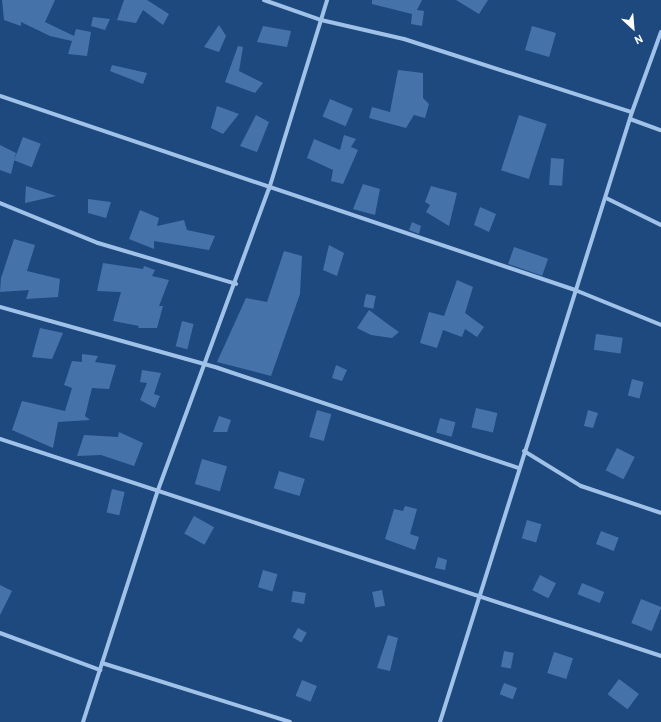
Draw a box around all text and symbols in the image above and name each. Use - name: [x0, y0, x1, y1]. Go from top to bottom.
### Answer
- north arrow: [613, 8, 653, 48]
- text: N: [632, 31, 645, 47]

